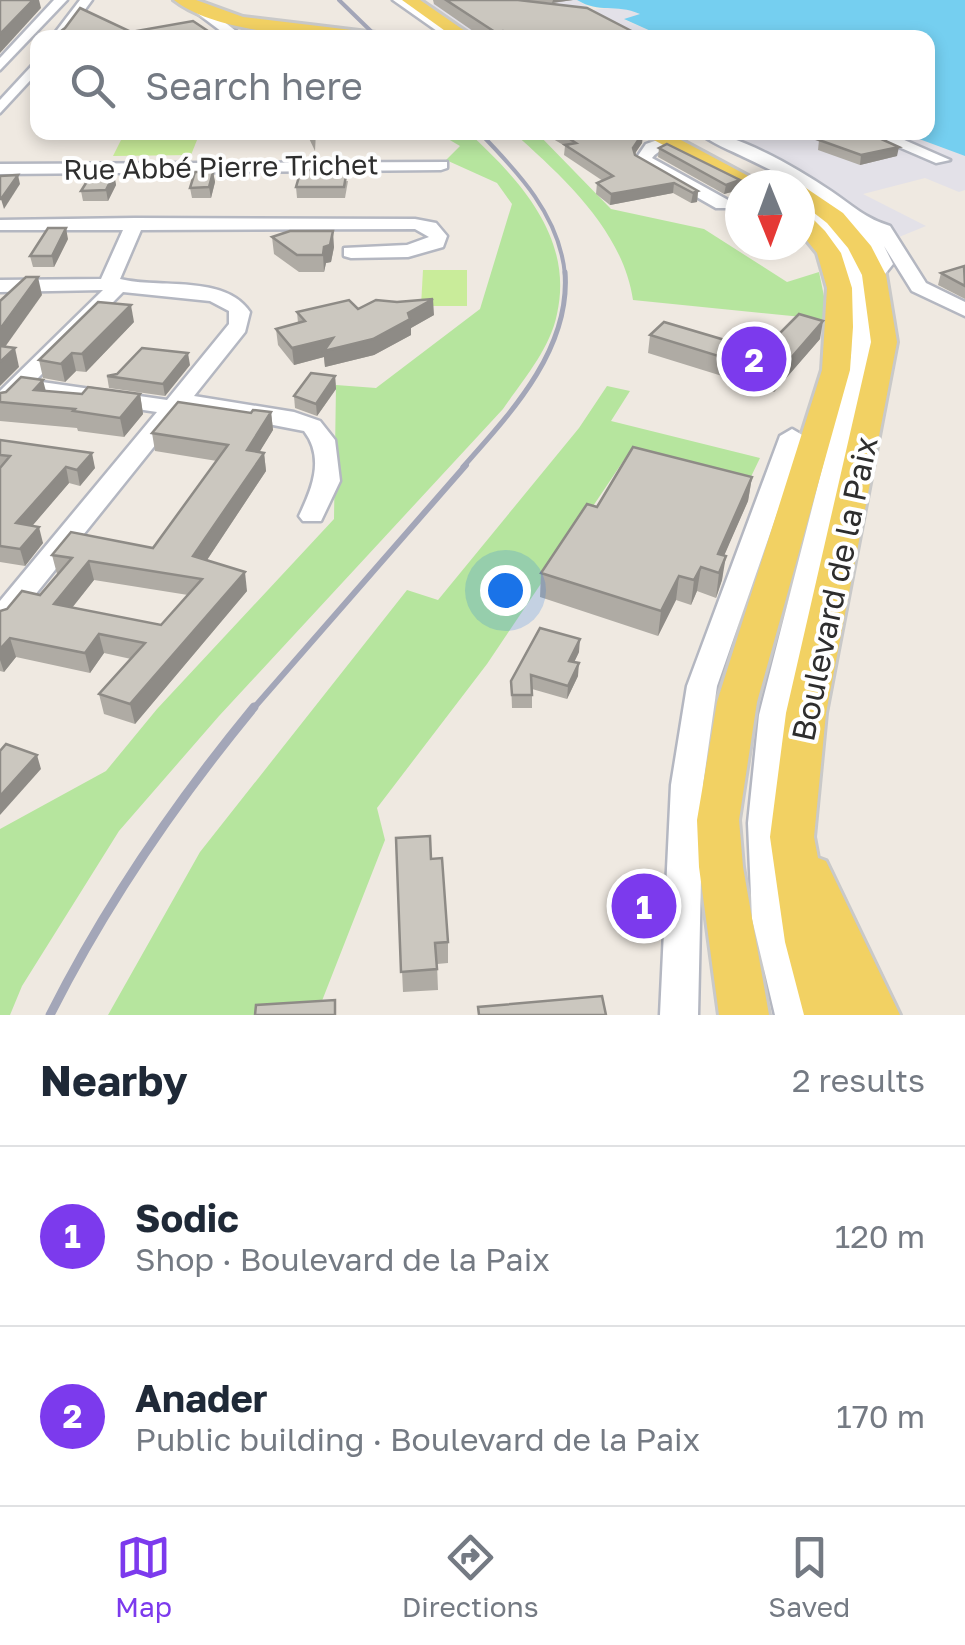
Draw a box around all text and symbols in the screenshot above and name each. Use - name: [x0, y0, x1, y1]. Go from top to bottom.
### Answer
- search box: [30, 30, 935, 140]
- icon: search: [65, 58, 120, 113]
- text: Search here: [145, 63, 363, 108]
- street label: Rue Abbé Pierre Trichet: [63, 147, 379, 186]
- north arrow: [725, 170, 815, 260]
- pin: 2: [722, 322, 786, 396]
- street label: Boulevard de la Paix: [783, 433, 885, 744]
- your location: [480, 565, 531, 616]
- pin: 1: [612, 868, 676, 944]
- text: Nearby: [40, 1055, 188, 1105]
- text: 2 results: [792, 1061, 925, 1099]
- text: Sodic: [135, 1195, 239, 1240]
- text: 1: [64, 1217, 81, 1255]
- text: 120 m: [835, 1217, 925, 1255]
- text: Shop · Boulevard de la Paix: [135, 1240, 550, 1278]
- text: Anader: [135, 1375, 268, 1420]
- text: 2: [63, 1397, 82, 1435]
- text: 170 m: [836, 1397, 925, 1435]
- text: Public building · Boulevard de la Paix: [135, 1420, 700, 1458]
- tab: Map: [115, 1530, 172, 1623]
- tab: Directions: [402, 1530, 539, 1623]
- tab: Saved: [768, 1530, 850, 1623]

